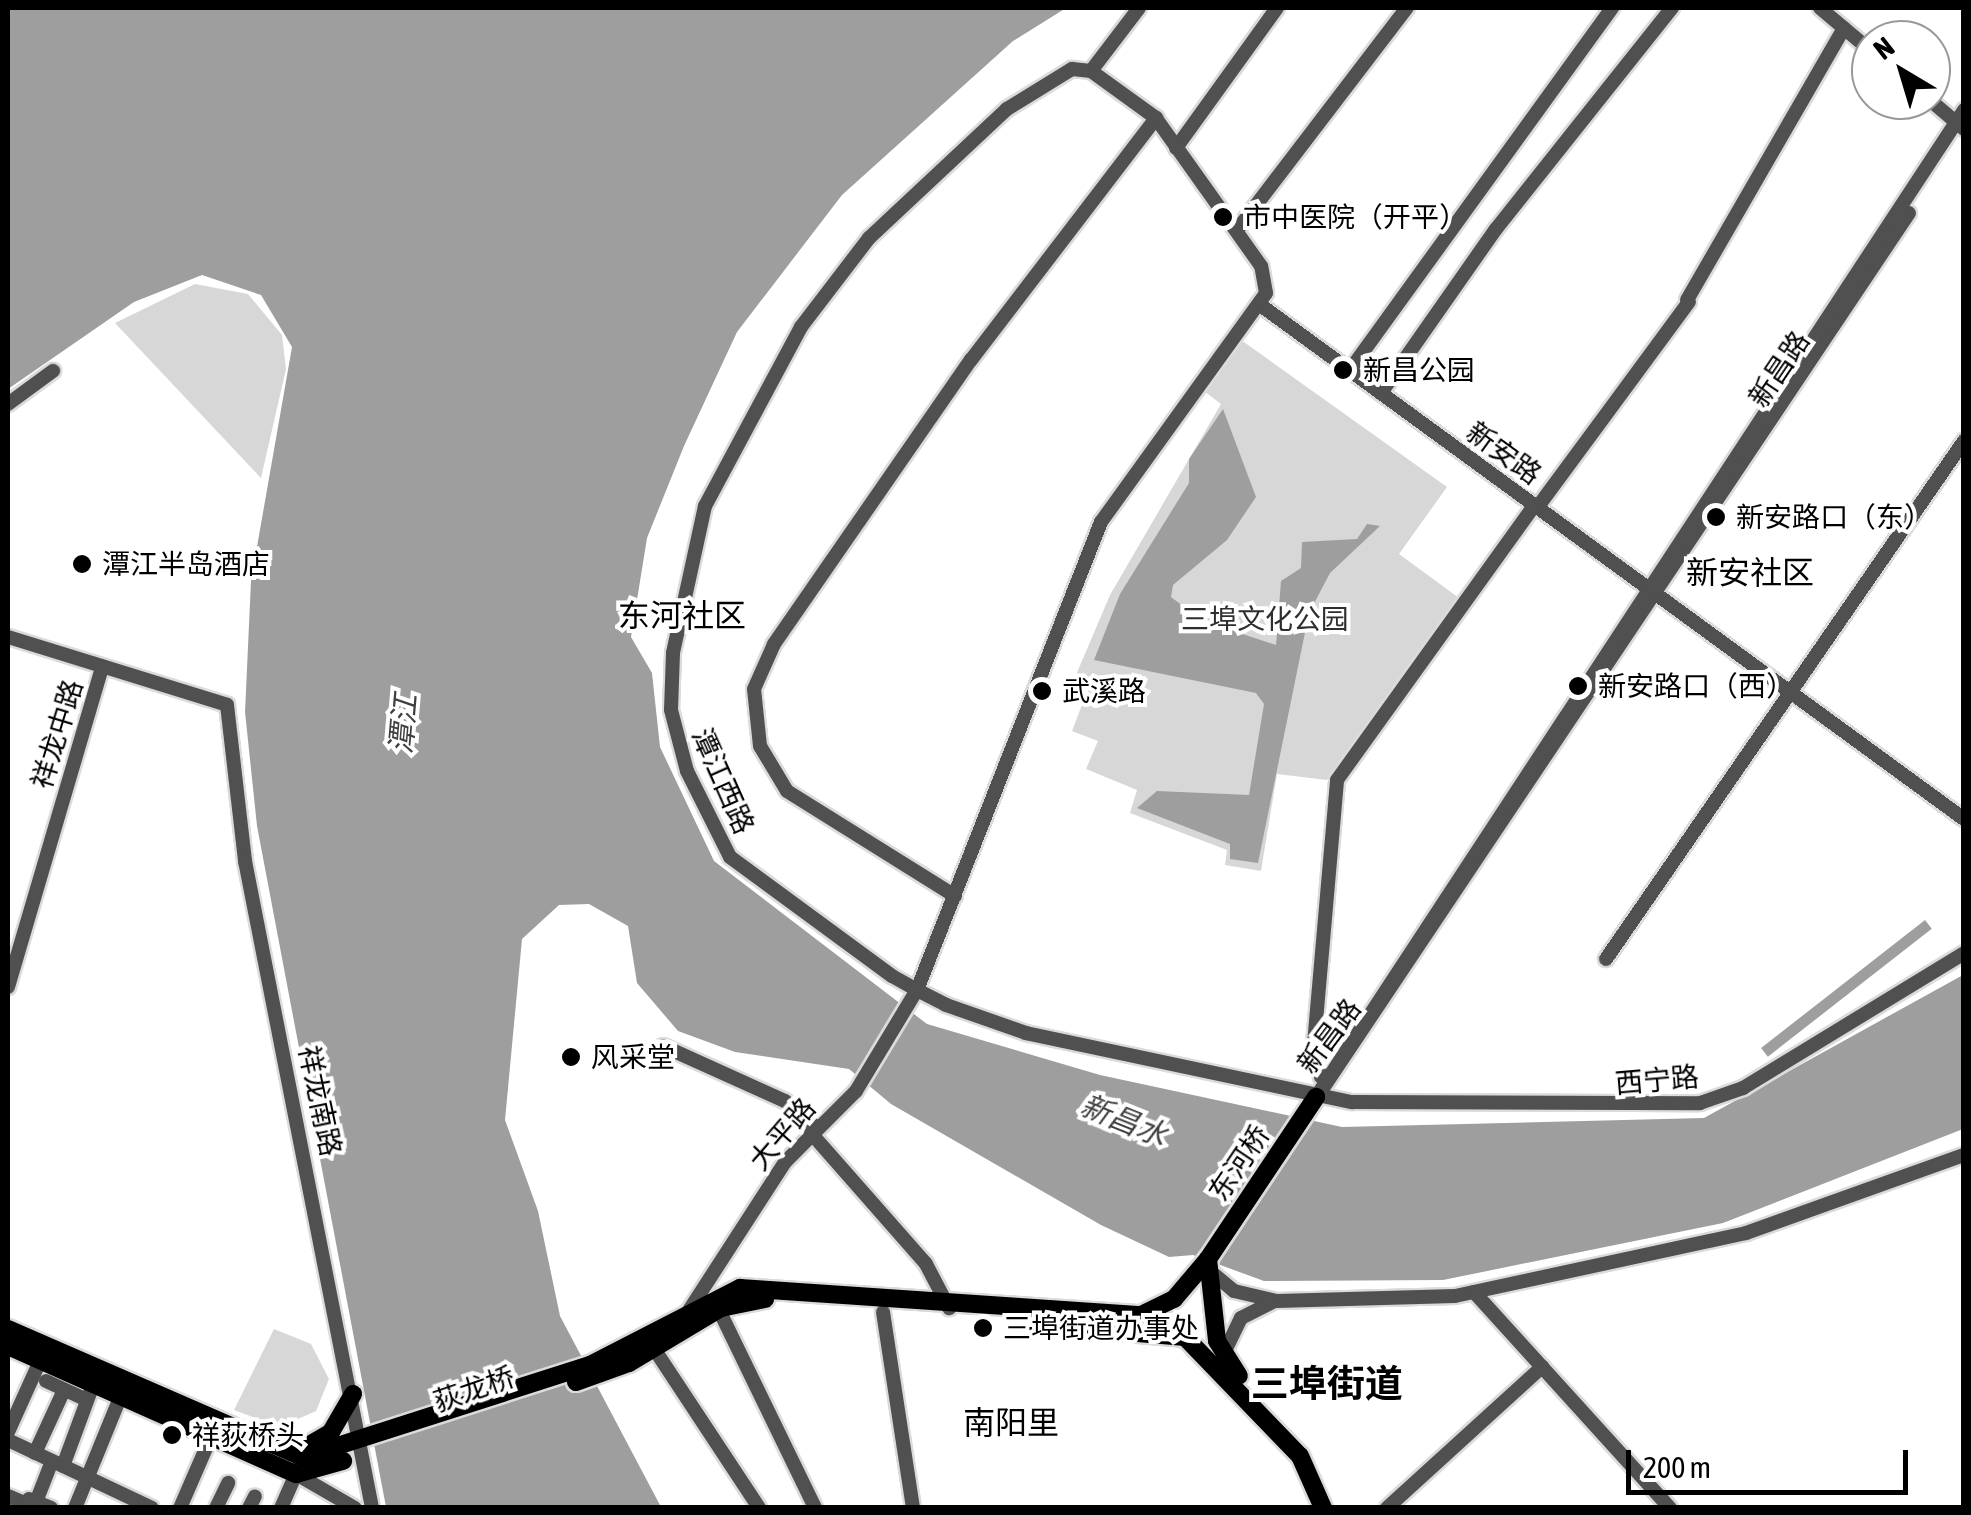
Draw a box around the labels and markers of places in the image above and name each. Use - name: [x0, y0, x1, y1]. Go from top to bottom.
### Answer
- place label: 市中医院（开平）: [1243, 200, 1467, 234]
- marker: 市中医院（开平）: [1212, 206, 1234, 228]
- place label: 新昌公园: [1363, 353, 1475, 387]
- marker: 新昌公园: [1332, 359, 1354, 381]
- place label: 新安路口（东）: [1736, 500, 1932, 534]
- marker: 新安路口（东）: [1705, 506, 1727, 528]
- place label: 潭江半岛酒店: [102, 547, 270, 581]
- marker: 潭江半岛酒店: [71, 553, 93, 575]
- place label: 新安路口（西）: [1598, 669, 1794, 703]
- place label: 武溪路: [1062, 674, 1146, 708]
- marker: 新安路口（西）: [1567, 675, 1589, 697]
- marker: 武溪路: [1031, 680, 1053, 702]
- place label: 风采堂: [591, 1040, 675, 1074]
- marker: 风采堂: [560, 1046, 582, 1068]
- place label: 三埠街道办事处: [1003, 1311, 1199, 1345]
- marker: 三埠街道办事处: [972, 1317, 994, 1339]
- place label: 祥荻桥头: [192, 1418, 304, 1452]
- marker: 祥荻桥头: [161, 1424, 183, 1446]

